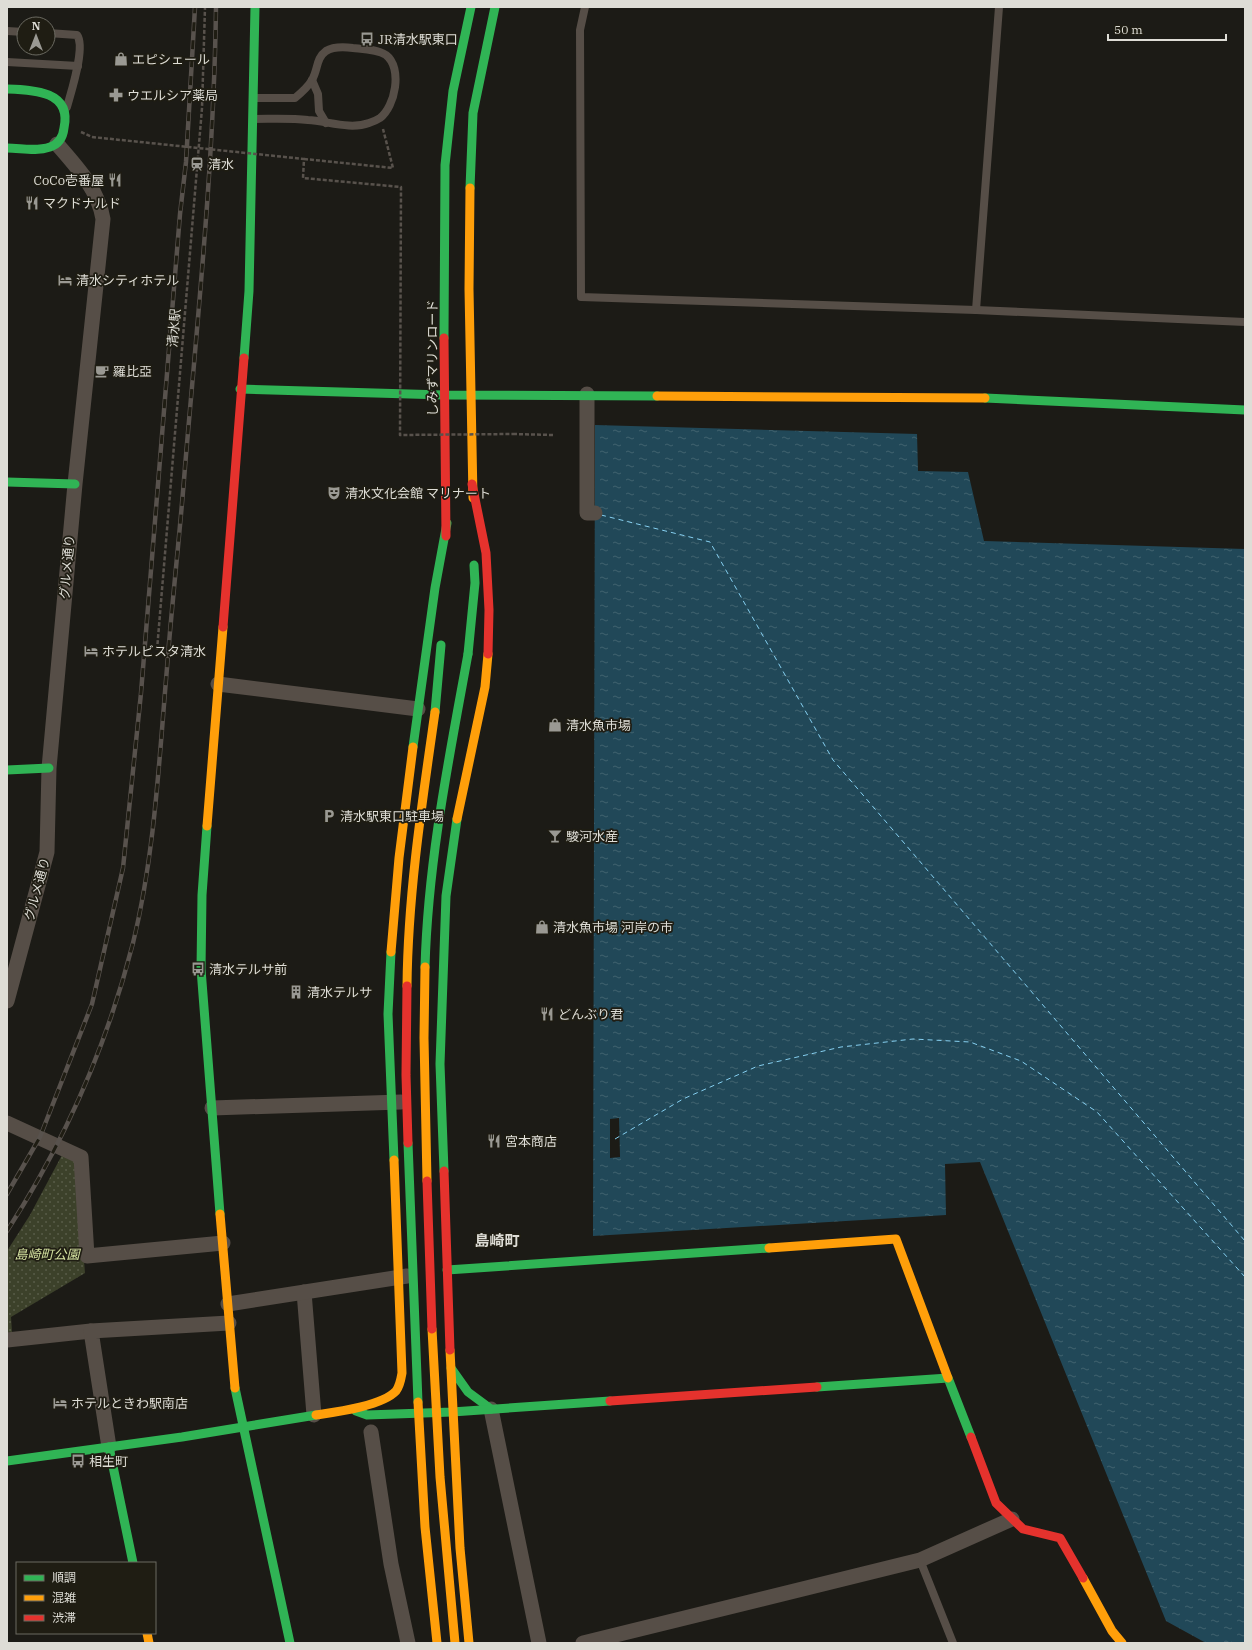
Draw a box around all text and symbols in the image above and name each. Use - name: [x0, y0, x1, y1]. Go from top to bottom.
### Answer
- north arrow: [16, 16, 56, 56]
- scale bar: [1108, 16, 1226, 42]
- text: N: [32, 19, 41, 33]
- text: 50 m: [1114, 22, 1143, 37]
- bus stop icon: JR清水駅東口: [359, 31, 375, 47]
- place label: JR清水駅東口: [378, 31, 458, 48]
- shop icon: エピシェール: [113, 51, 129, 67]
- place label: エピシェール: [132, 51, 210, 68]
- pharmacy icon: ウエルシア薬局: [108, 87, 124, 103]
- place label: ウエルシア薬局: [127, 87, 218, 104]
- station icon: 清水: [189, 156, 205, 172]
- place label: 清水: [208, 156, 234, 173]
- place label: CoCo壱番屋: [34, 172, 104, 189]
- restaurant icon: CoCo壱番屋: [107, 172, 123, 188]
- restaurant icon: マクドナルド: [24, 195, 40, 211]
- place label: マクドナルド: [43, 195, 121, 212]
- hotel icon: 清水シティホテル: [57, 272, 73, 288]
- place label: 清水シティホテル: [76, 272, 179, 289]
- street label: しみずマリンロード: [424, 299, 441, 417]
- street label: 清水駅: [164, 308, 184, 348]
- cafe icon: 羅比亞: [94, 363, 110, 379]
- place label: 羅比亞: [113, 363, 152, 380]
- theatre icon: 清水文化会館 マリナート: [326, 485, 342, 501]
- place label: 清水文化会館 マリナート: [345, 485, 491, 502]
- street label: グルメ通り: [56, 534, 78, 600]
- hotel icon: ホテルビスタ清水: [83, 643, 99, 659]
- place label: ホテルビスタ清水: [102, 643, 206, 660]
- shop icon: 清水魚市場: [547, 717, 563, 733]
- place label: 清水魚市場: [566, 717, 631, 734]
- parking icon: 清水駅東口駐車場: [321, 808, 337, 824]
- place label: 清水駅東口駐車場: [340, 808, 444, 825]
- bar icon: 駿河水産: [547, 828, 563, 844]
- place label: 駿河水産: [566, 828, 618, 845]
- street label: グルメ通り: [20, 855, 54, 923]
- shop icon: 清水魚市場 河岸の市: [534, 919, 550, 935]
- place label: 清水魚市場 河岸の市: [553, 919, 673, 936]
- bus stop icon: 清水テルサ前: [190, 961, 206, 977]
- place label: 清水テルサ前: [209, 961, 287, 978]
- building icon: 清水テルサ: [288, 984, 304, 1000]
- place label: 清水テルサ: [307, 984, 372, 1001]
- restaurant icon: どんぶり君: [539, 1006, 555, 1022]
- place label: どんぶり君: [558, 1006, 623, 1023]
- restaurant icon: 宮本商店: [486, 1133, 502, 1149]
- place label: 宮本商店: [505, 1133, 557, 1150]
- district label: 島崎町: [474, 1231, 520, 1250]
- park label: 島崎町公園: [14, 1246, 81, 1263]
- hotel icon: ホテルときわ駅南店: [52, 1395, 68, 1411]
- place label: ホテルときわ駅南店: [71, 1395, 188, 1412]
- bus stop icon: 相生町: [70, 1453, 86, 1469]
- place label: 相生町: [89, 1453, 128, 1470]
- legend: [16, 1562, 156, 1634]
- text: 順調: [52, 1570, 76, 1585]
- text: 混雑: [52, 1590, 76, 1605]
- text: 渋滞: [52, 1610, 76, 1625]

